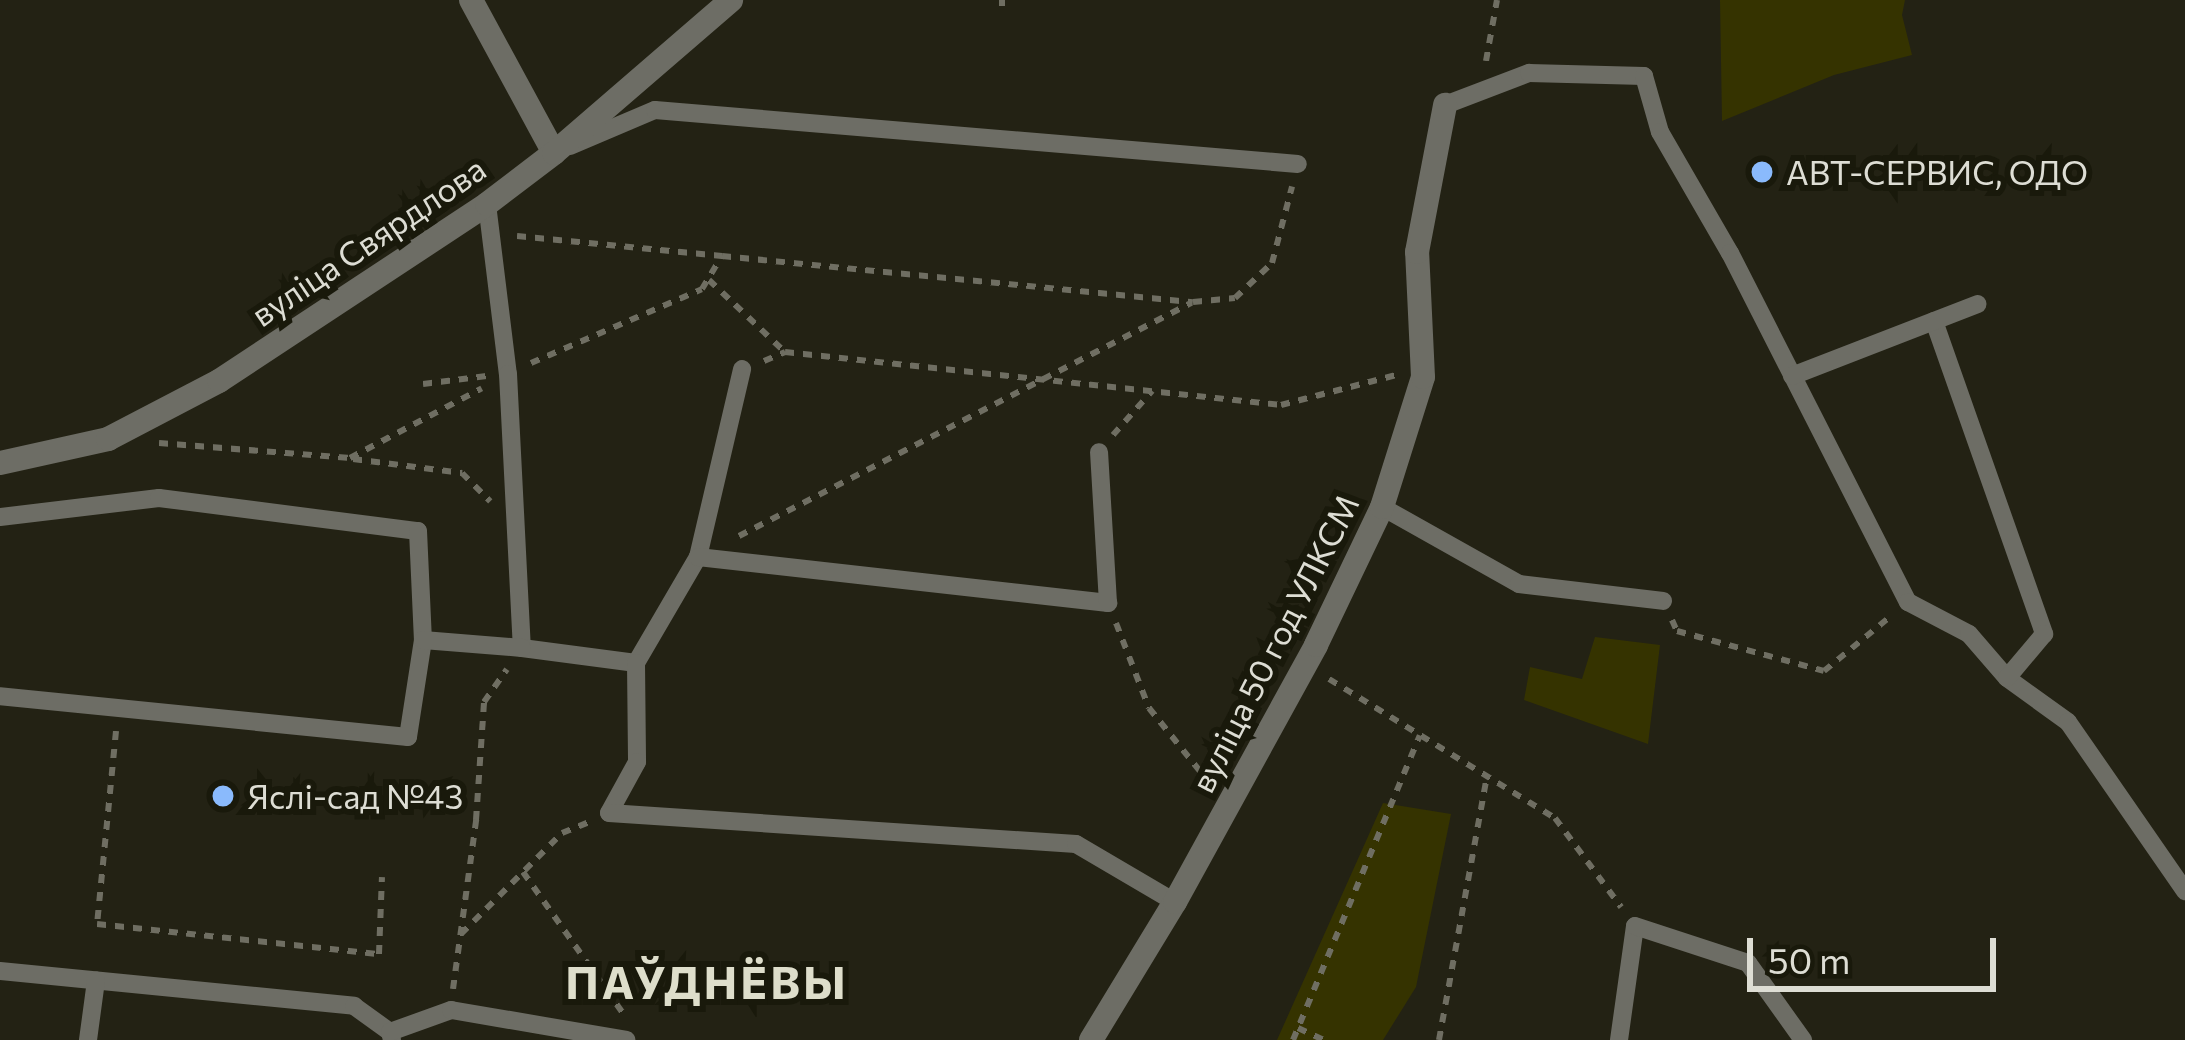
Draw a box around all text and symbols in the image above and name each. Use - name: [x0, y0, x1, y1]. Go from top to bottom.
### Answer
- street label: вуліца Свярдлова: [243, 148, 493, 334]
- place label: АВТ-СЕРВИС, ОДО: [1786, 152, 2088, 192]
- marker: АВТ-СЕРВИС, ОДО: [1749, 159, 1775, 185]
- street label: вуліца 50 год УЛКСМ: [1182, 487, 1366, 799]
- place label: Яслі-сад №43: [247, 776, 463, 816]
- marker: Яслі-сад №43: [210, 783, 236, 809]
- scale bar: [1753, 914, 2002, 988]
- text: 50 m: [1768, 937, 1850, 981]
- district label: ПАЎДНЁВЫ: [565, 954, 849, 1008]

